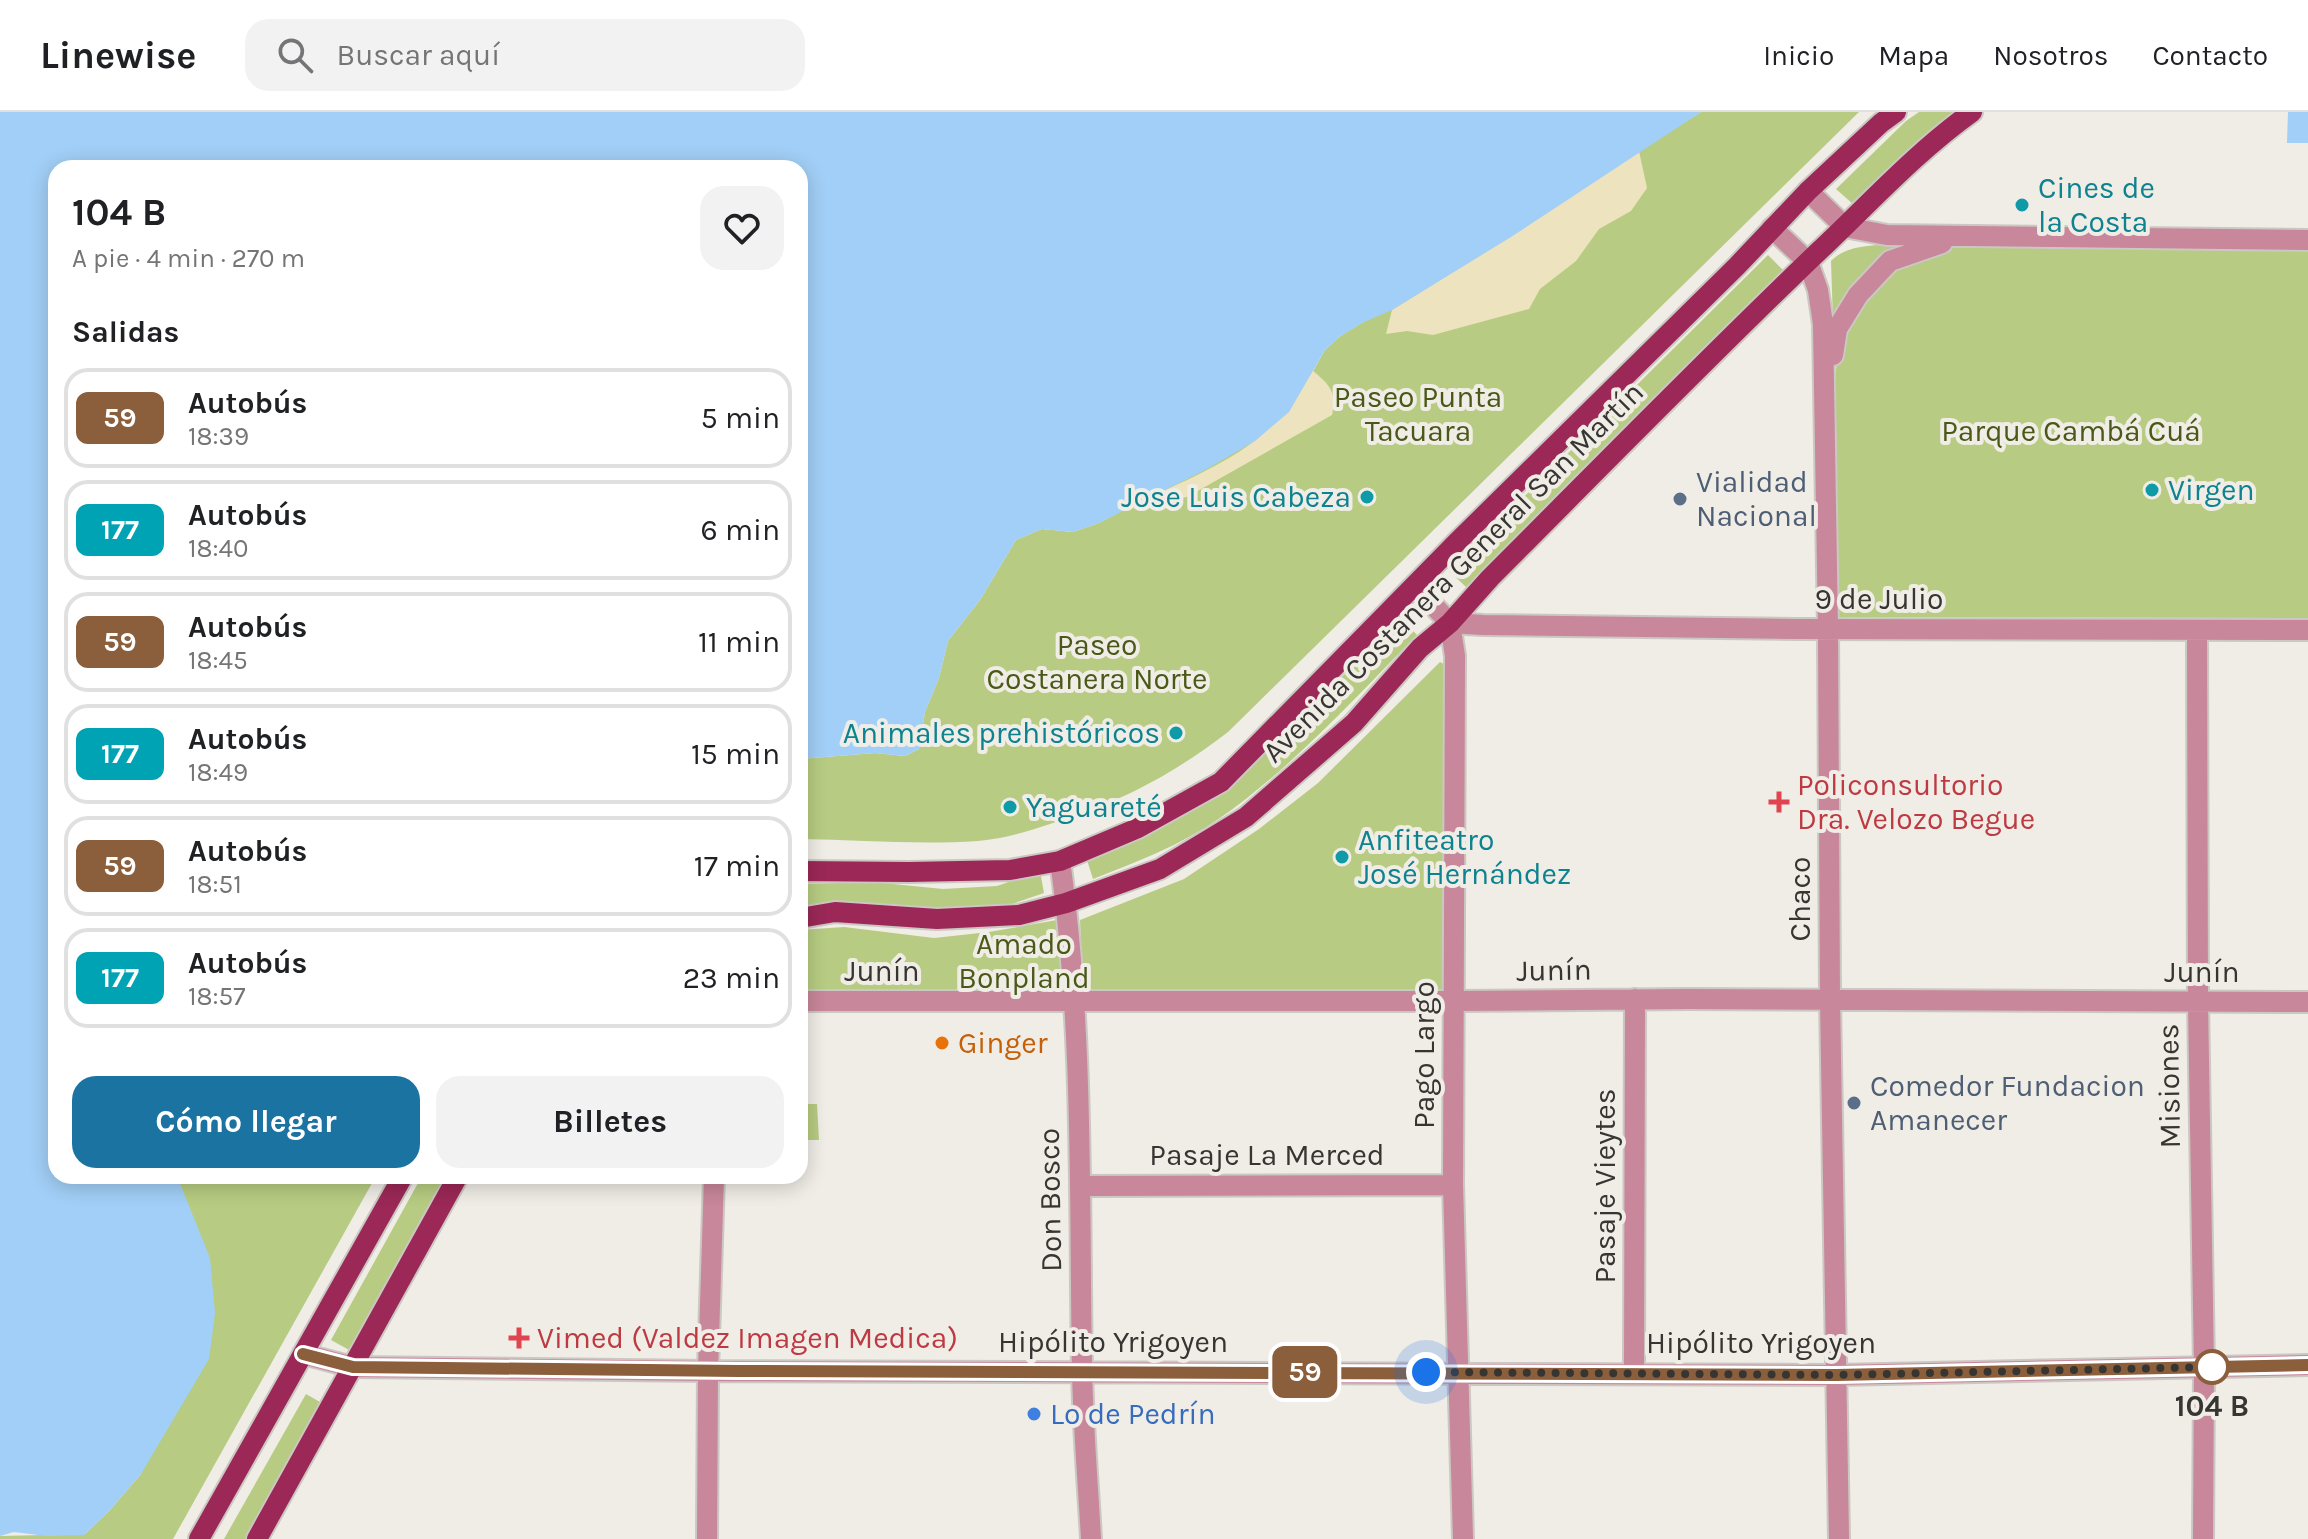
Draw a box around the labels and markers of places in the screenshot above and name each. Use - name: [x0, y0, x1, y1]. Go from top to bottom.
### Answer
- place label: Cines de la Costa: [2038, 170, 2155, 240]
- marker: Cines de la Costa: [2013, 196, 2031, 214]
- place label: Vialidad Nacional: [1696, 464, 1817, 534]
- place label: Virgen: [2168, 472, 2255, 508]
- place label: Jose Luis Cabeza: [1121, 479, 1351, 515]
- marker: Virgen: [2143, 481, 2161, 499]
- marker: Jose Luis Cabeza: [1358, 488, 1376, 506]
- marker: Vialidad Nacional: [1671, 490, 1689, 508]
- place label: Animales prehistóricos: [843, 715, 1160, 751]
- marker: Animales prehistóricos: [1167, 724, 1185, 742]
- place label: Policonsultorio Dra. Velozo Begue: [1797, 767, 2035, 837]
- place label: Yaguareté: [1026, 789, 1162, 825]
- marker: Policonsultorio Dra. Velozo Begue: [1768, 791, 1790, 813]
- marker: Yaguareté: [1001, 798, 1019, 816]
- place label: Anfiteatro José Hernández: [1358, 822, 1571, 892]
- marker: Anfiteatro José Hernández: [1333, 848, 1351, 866]
- place label: Ginger: [958, 1025, 1048, 1061]
- marker: Ginger: [933, 1034, 951, 1052]
- place label: Comedor Fundacion Amanecer: [1870, 1068, 2145, 1138]
- marker: Comedor Fundacion Amanecer: [1845, 1094, 1863, 1112]
- place label: Vimed (Valdez Imagen Medica): [537, 1320, 958, 1356]
- marker: Vimed (Valdez Imagen Medica): [508, 1327, 530, 1349]
- marker: 104 B: [2195, 1350, 2229, 1384]
- place label: 104 B: [2175, 1388, 2249, 1424]
- place label: Lo de Pedrín: [1050, 1396, 1216, 1432]
- marker: Lo de Pedrín: [1025, 1405, 1043, 1423]

